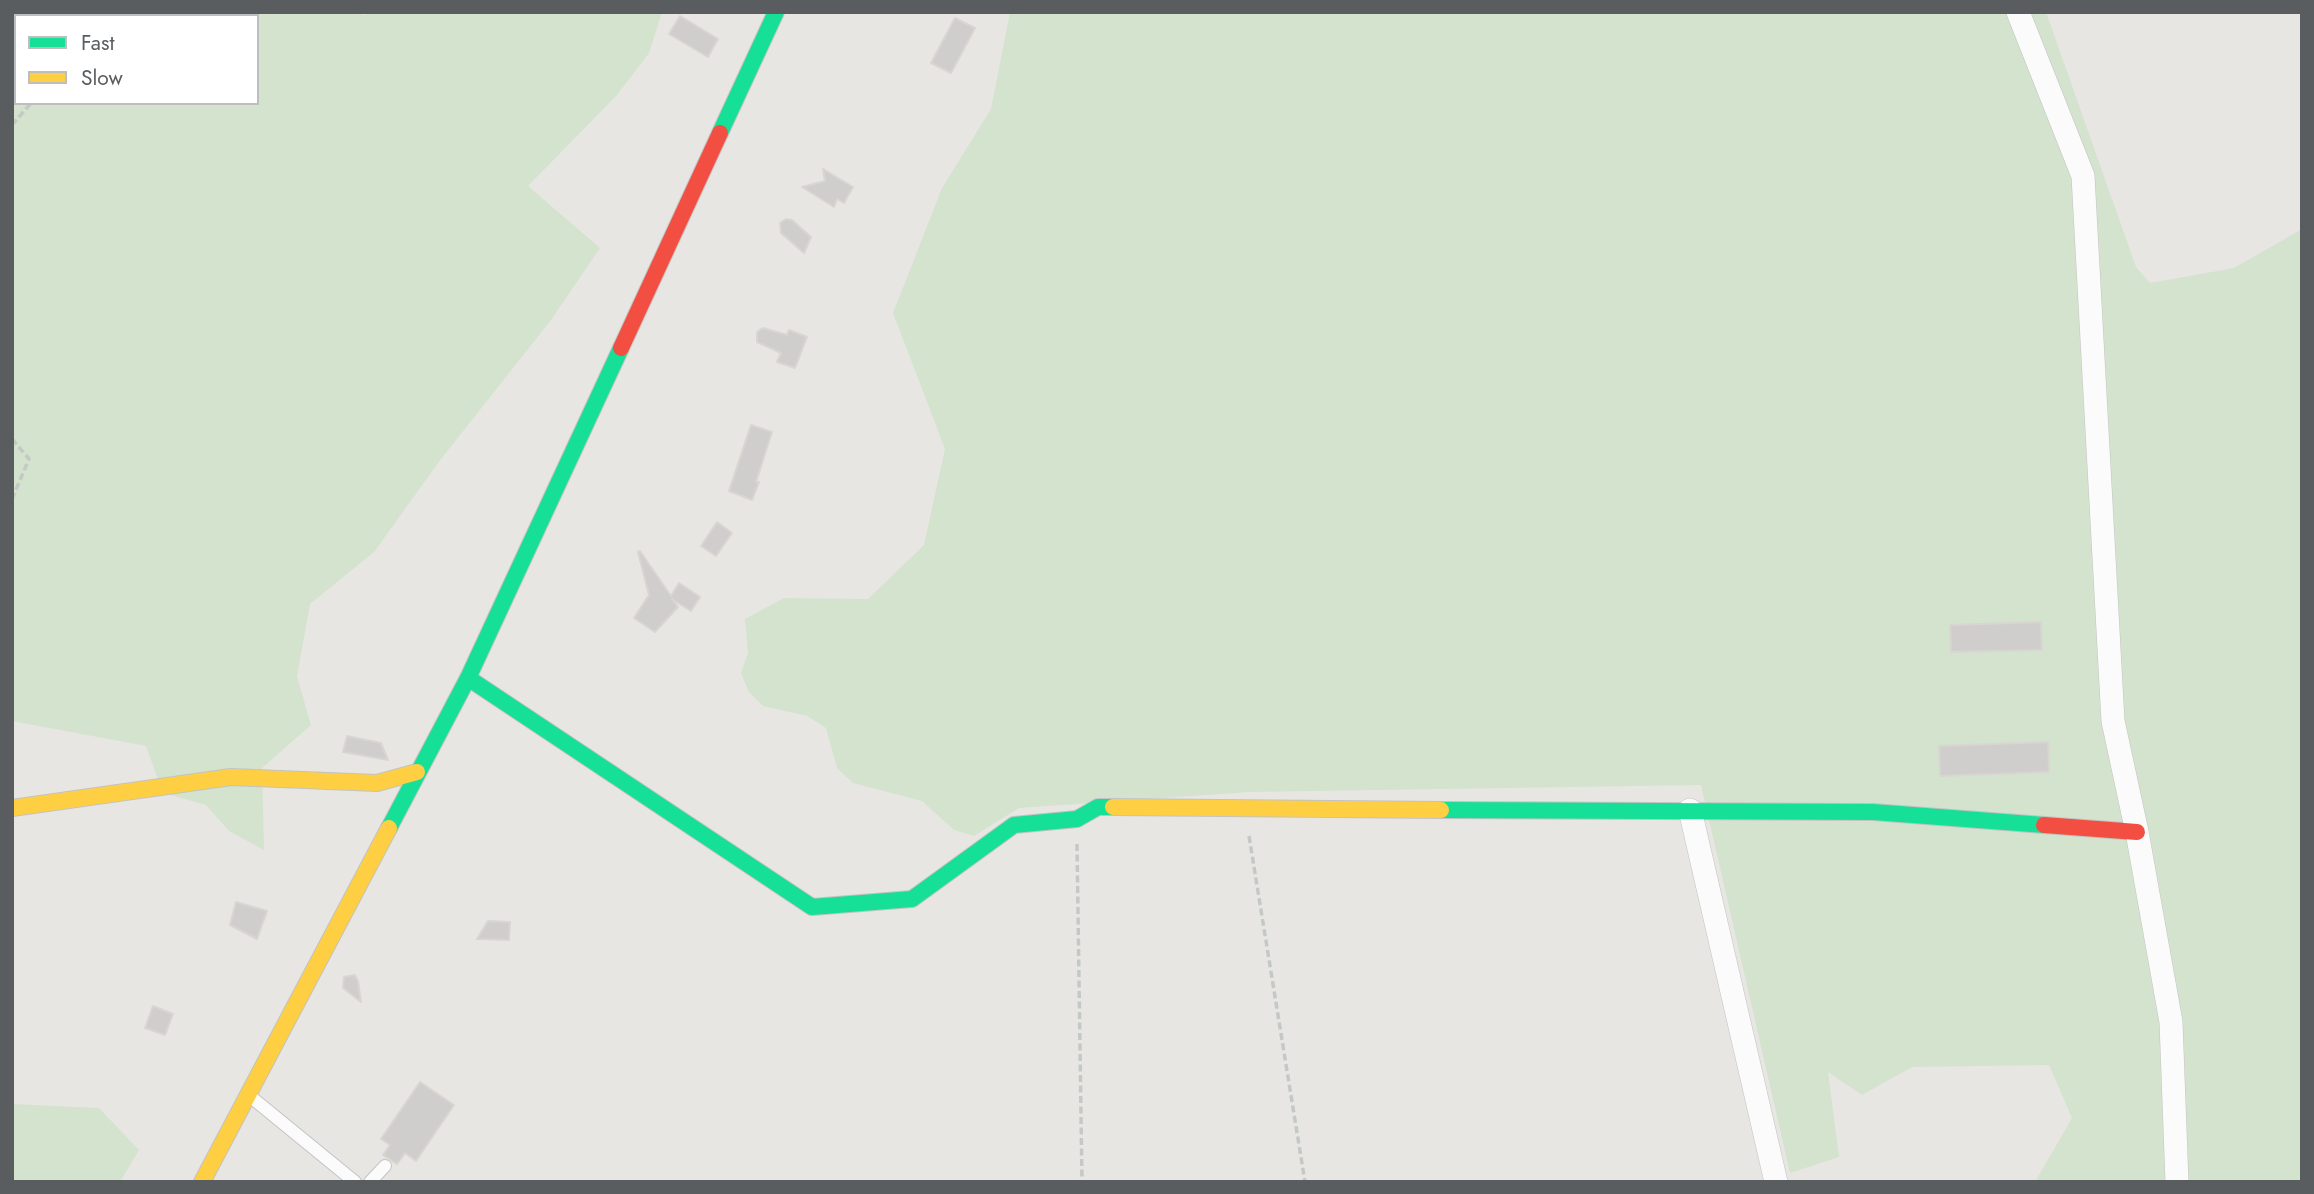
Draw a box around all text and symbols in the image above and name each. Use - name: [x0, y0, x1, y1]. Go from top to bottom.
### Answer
- legend: [14, 14, 259, 105]
- text: Fast: [81, 28, 114, 58]
- text: Slow: [81, 63, 123, 93]

